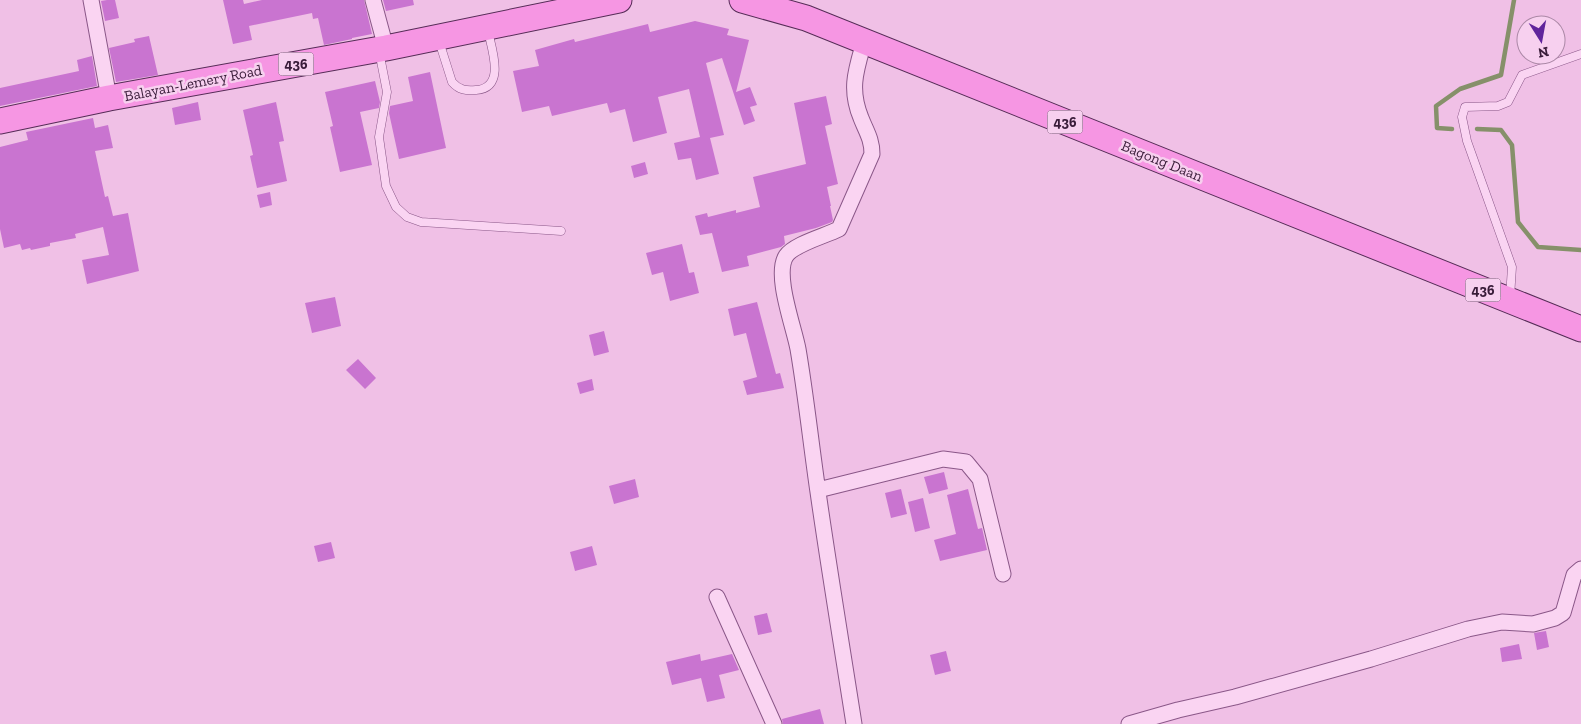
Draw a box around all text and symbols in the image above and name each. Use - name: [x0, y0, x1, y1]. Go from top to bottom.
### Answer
- north arrow: [1516, 15, 1566, 65]
- text: N: [1536, 43, 1550, 62]
- road number: 436: [278, 52, 314, 76]
- street label: Balayan-Lemery Road: [123, 61, 264, 105]
- road number: 436: [1048, 110, 1082, 134]
- street label: Bagong Daan: [1119, 137, 1206, 186]
- road number: 436: [1466, 278, 1500, 302]

